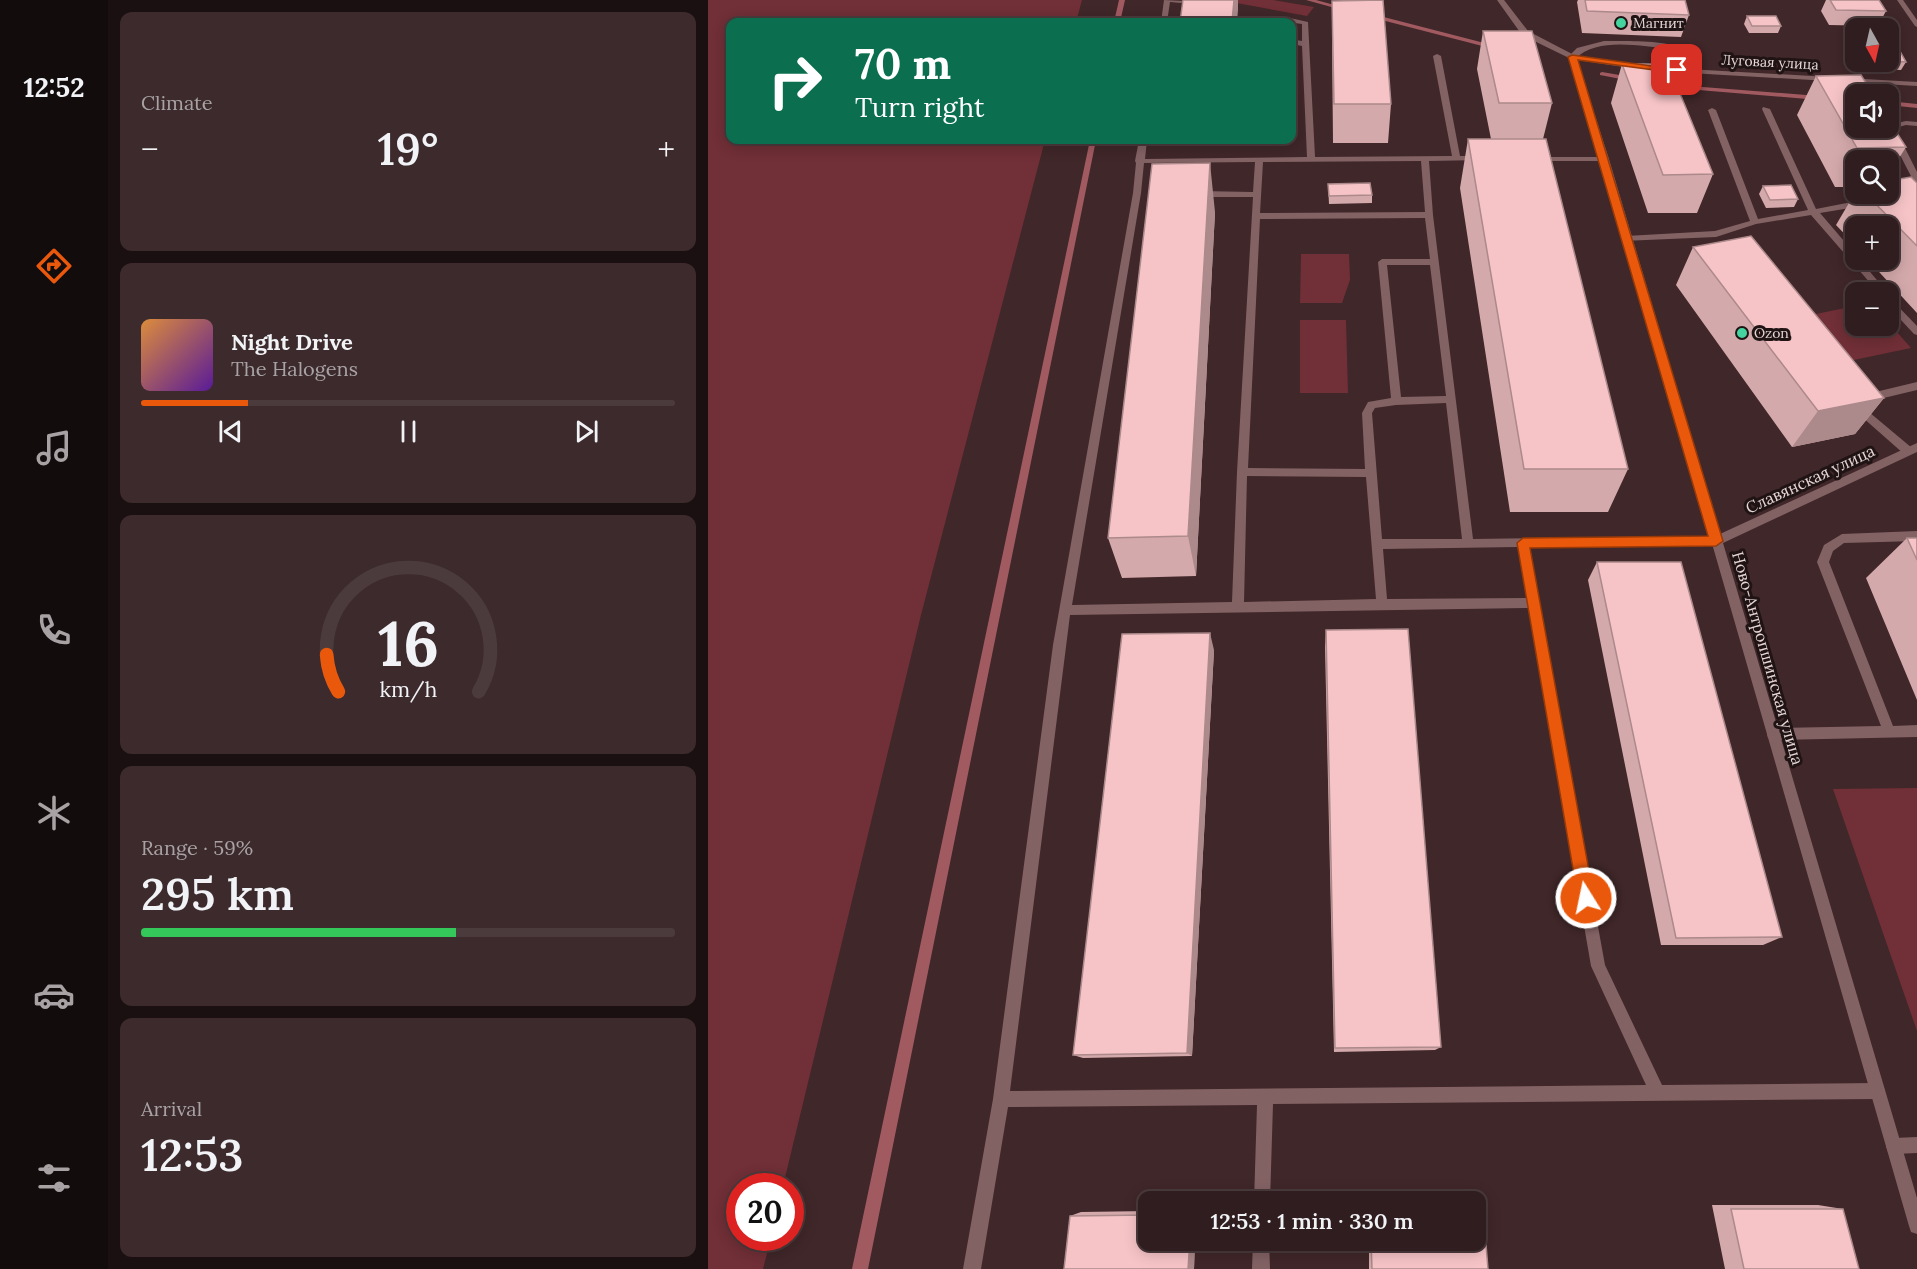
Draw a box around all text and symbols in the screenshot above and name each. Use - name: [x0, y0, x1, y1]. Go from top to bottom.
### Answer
- place label: Магнит: [1633, 14, 1684, 32]
- marker: Магнит: [1614, 16, 1628, 30]
- north arrow: [1845, 18, 1899, 72]
- map controls: [1845, 18, 1899, 336]
- text: 70 m: [855, 37, 951, 91]
- icon: right: [756, 42, 834, 120]
- pin: [1651, 44, 1702, 95]
- street label: Луговая улица: [1721, 50, 1819, 74]
- icon: arrive: [1660, 53, 1693, 86]
- text: 12:52: [23, 70, 85, 104]
- button: sound: [1845, 84, 1899, 138]
- text: Climate: [141, 90, 213, 115]
- text: Turn right: [855, 90, 984, 124]
- text: 19°: [377, 120, 439, 177]
- text: −: [141, 128, 159, 170]
- text: +: [658, 128, 675, 170]
- button: search: [1845, 150, 1899, 204]
- button: +: [1845, 216, 1899, 270]
- icon: directions: [33, 245, 75, 287]
- button: −: [1845, 282, 1899, 336]
- place label: Ozon: [1754, 324, 1789, 342]
- marker: Ozon: [1735, 326, 1749, 340]
- text: Night Drive: [231, 328, 353, 356]
- text: The Halogens: [231, 356, 358, 381]
- icon: previous: [214, 415, 247, 448]
- icon: pause: [392, 415, 425, 448]
- icon: next: [570, 415, 603, 448]
- icon: music: [33, 427, 75, 469]
- street label: Славянская улица: [1742, 440, 1878, 518]
- street label: Ново-Антропшинская улица: [1728, 549, 1808, 767]
- text: 16: [377, 603, 439, 683]
- icon: phone: [33, 609, 75, 651]
- text: km/h: [379, 675, 437, 703]
- icon: climate: [33, 792, 75, 834]
- text: Range · 59%: [141, 835, 253, 860]
- text: 295 km: [141, 865, 294, 922]
- position arrow: [1554, 866, 1618, 930]
- icon: car: [33, 974, 75, 1016]
- text: Arrival: [141, 1096, 202, 1121]
- text: 12:53: [141, 1126, 243, 1183]
- icon: filters: [33, 1157, 75, 1199]
- speed limit sign: 20: [726, 1173, 804, 1251]
- text: 12:53 · 1 min · 330 m: [1211, 1207, 1413, 1235]

